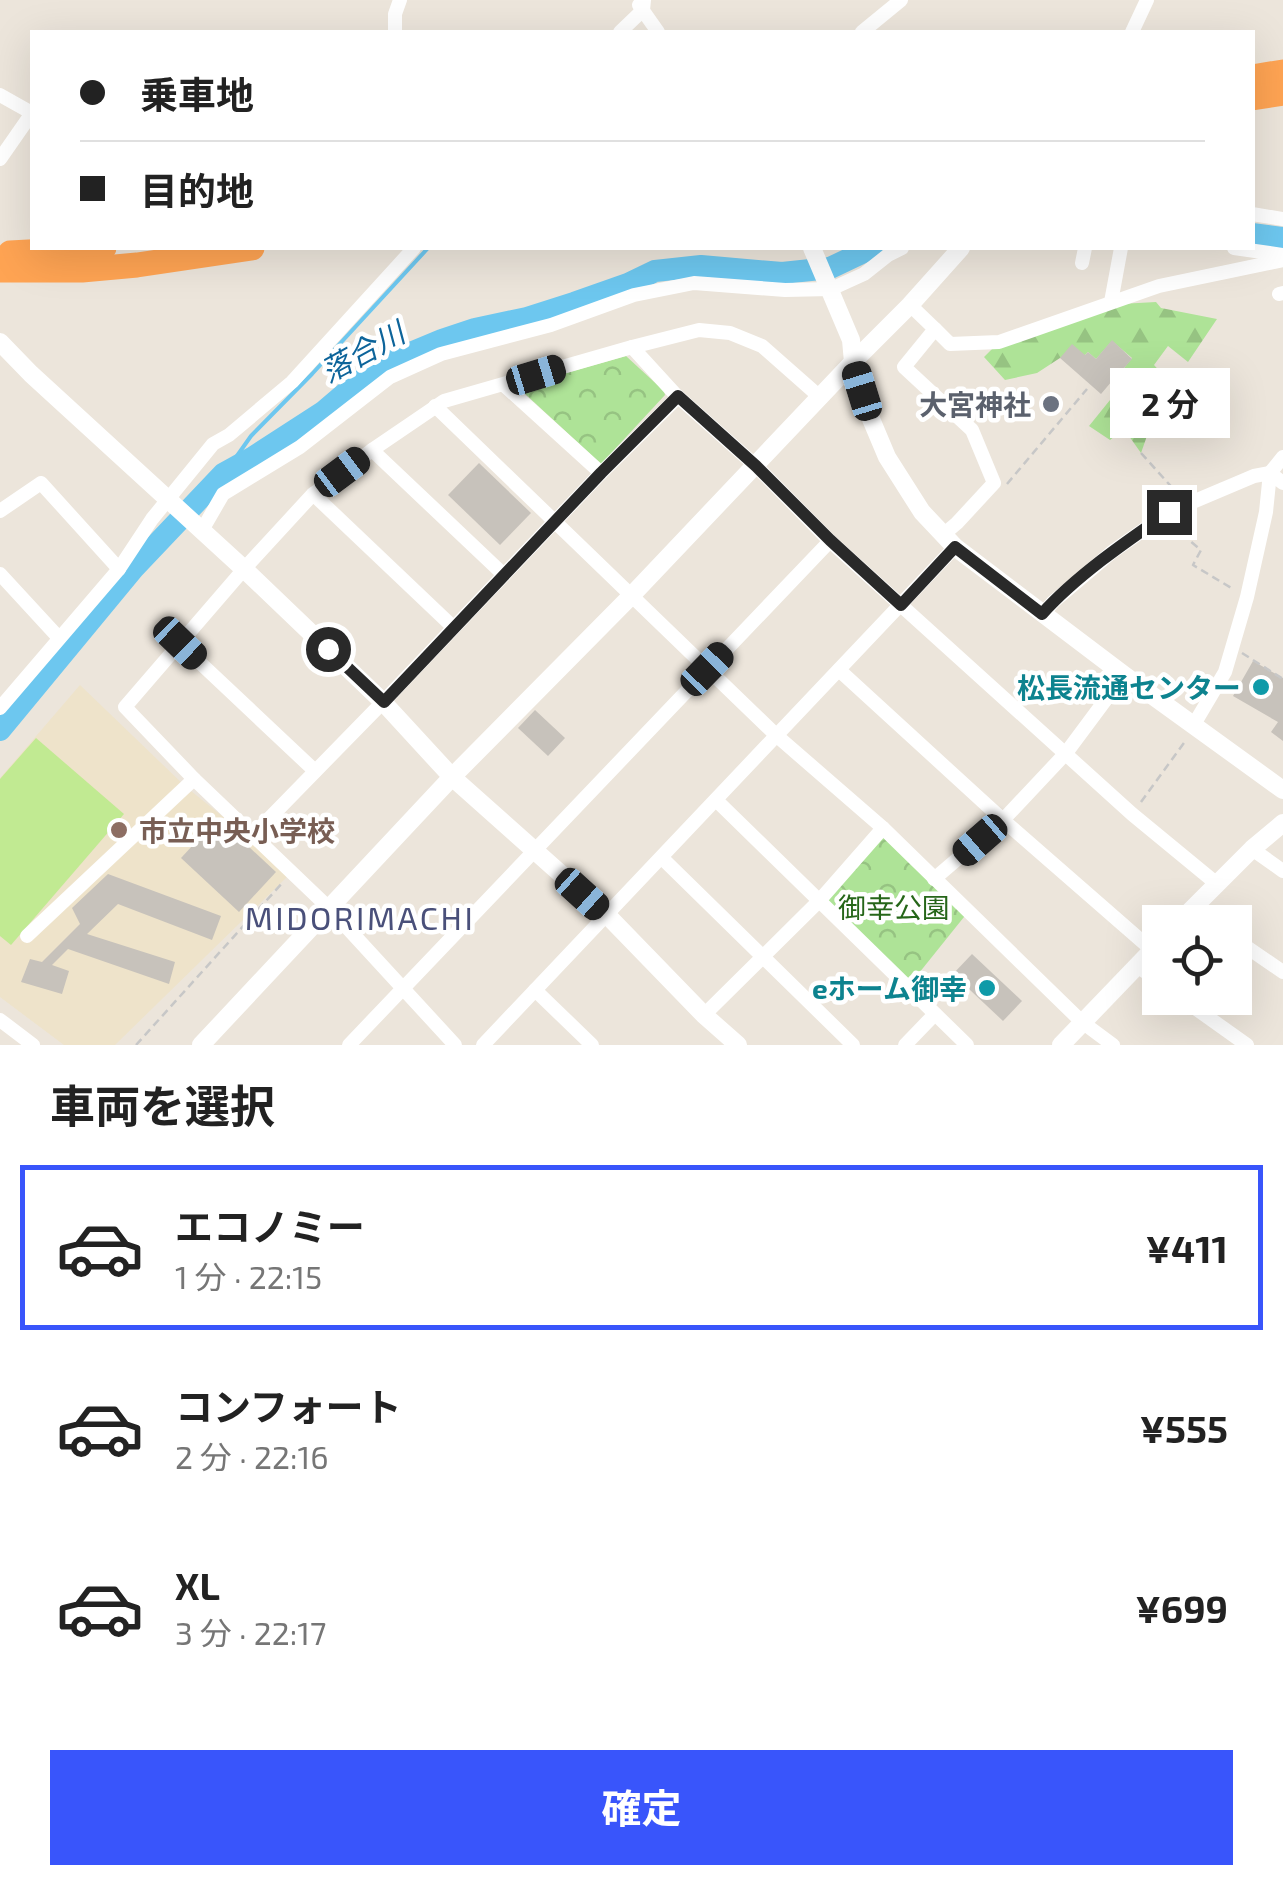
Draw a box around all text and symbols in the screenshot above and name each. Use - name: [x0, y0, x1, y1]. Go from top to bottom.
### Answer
- text: 乗車地: [140, 71, 254, 117]
- text: 目的地: [140, 167, 254, 213]
- water label: 落合川: [314, 312, 413, 389]
- car: [503, 352, 569, 398]
- car: [839, 358, 885, 424]
- callout: 2 分: [1109, 367, 1229, 437]
- text: 2 分: [1141, 384, 1199, 422]
- place label: 大宮神社: [919, 387, 1031, 421]
- marker: 大宮神社: [1040, 393, 1062, 415]
- car: [309, 442, 375, 502]
- route end: [1147, 490, 1192, 535]
- car: [148, 611, 212, 675]
- route start: [306, 627, 351, 672]
- car: [675, 637, 739, 701]
- place label: 松長流通センター: [1017, 670, 1241, 704]
- marker: 松長流通センター: [1250, 676, 1272, 698]
- car: [948, 809, 1012, 871]
- place label: 市立中央小学校: [139, 813, 335, 847]
- marker: 市立中央小学校: [108, 819, 130, 841]
- car: [550, 863, 614, 925]
- park label: 御幸公園: [838, 890, 950, 924]
- district label: MIDORIMACHI: [245, 898, 475, 936]
- map controls: [1142, 905, 1252, 1015]
- button: locate: [1142, 905, 1252, 1015]
- place label: eホーム御幸: [812, 971, 967, 1005]
- marker: eホーム御幸: [976, 977, 998, 999]
- text: 車両を選択: [50, 1078, 275, 1132]
- icon: car: [55, 1203, 145, 1293]
- text: エコノミー: [175, 1203, 365, 1249]
- text: ¥411: [1146, 1225, 1228, 1271]
- text: 1 分 · 22:15: [175, 1257, 322, 1295]
- icon: car: [55, 1383, 145, 1473]
- text: コンフォート: [175, 1383, 402, 1429]
- text: ¥555: [1140, 1405, 1228, 1451]
- text: 2 分 · 22:16: [175, 1437, 329, 1475]
- text: XL: [175, 1562, 220, 1608]
- icon: car: [55, 1563, 145, 1653]
- text: ¥699: [1136, 1585, 1228, 1631]
- text: 3 分 · 22:17: [175, 1613, 326, 1651]
- button: 確定: [50, 1750, 1233, 1865]

